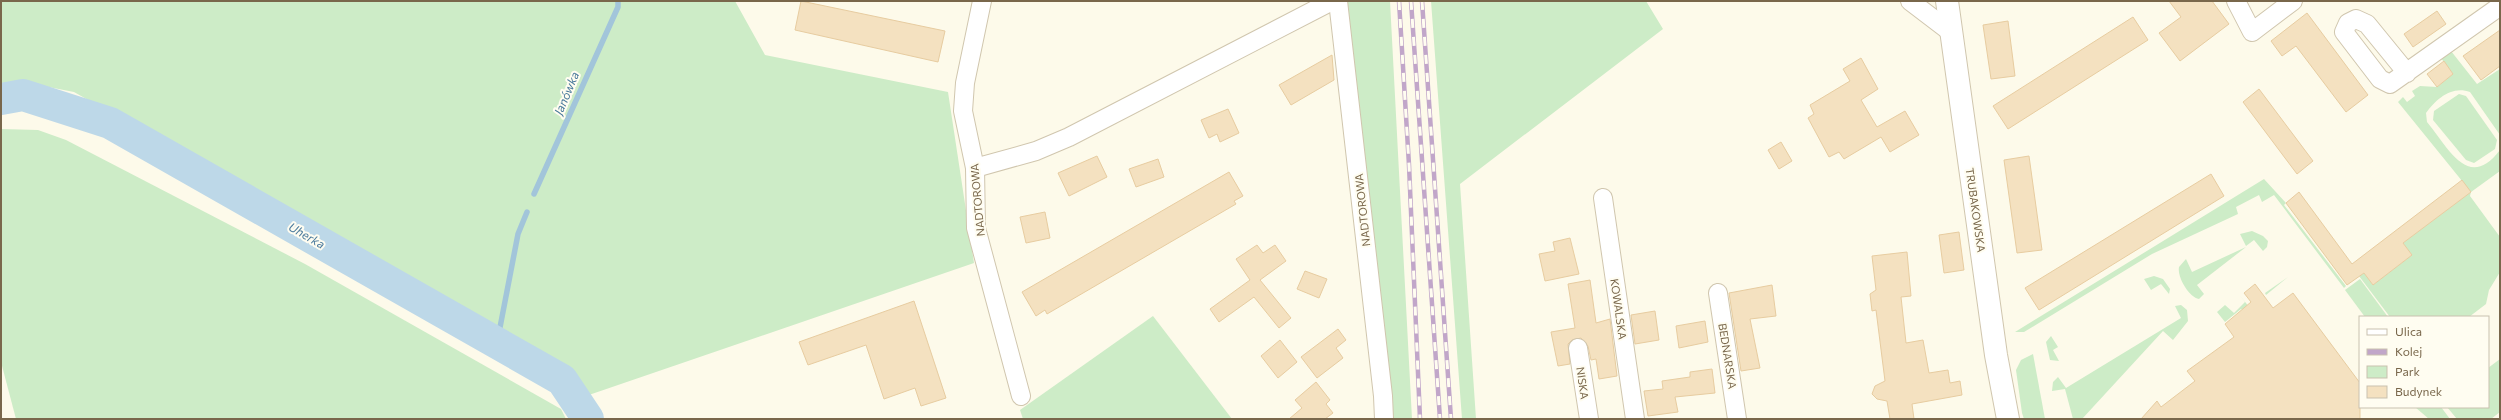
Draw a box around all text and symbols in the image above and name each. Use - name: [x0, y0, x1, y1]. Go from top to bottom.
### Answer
- water label: Janówka: [550, 69, 582, 118]
- street label: NADTOROWA: [967, 163, 987, 237]
- street label: TRUBAKOWSKA: [1964, 167, 1988, 253]
- street label: NADTOROWA: [1352, 172, 1372, 247]
- water label: Uherka: [286, 219, 328, 251]
- street label: KOWALSKA: [1608, 278, 1630, 341]
- legend: [2359, 316, 2489, 408]
- street label: BEDNARSKA: [1716, 322, 1740, 390]
- text: Ulica: [2395, 324, 2422, 338]
- text: Kolej: [2395, 344, 2422, 358]
- text: Park: [2395, 364, 2421, 378]
- street label: NISKA: [1574, 366, 1592, 401]
- text: Budynek: [2395, 384, 2443, 398]

